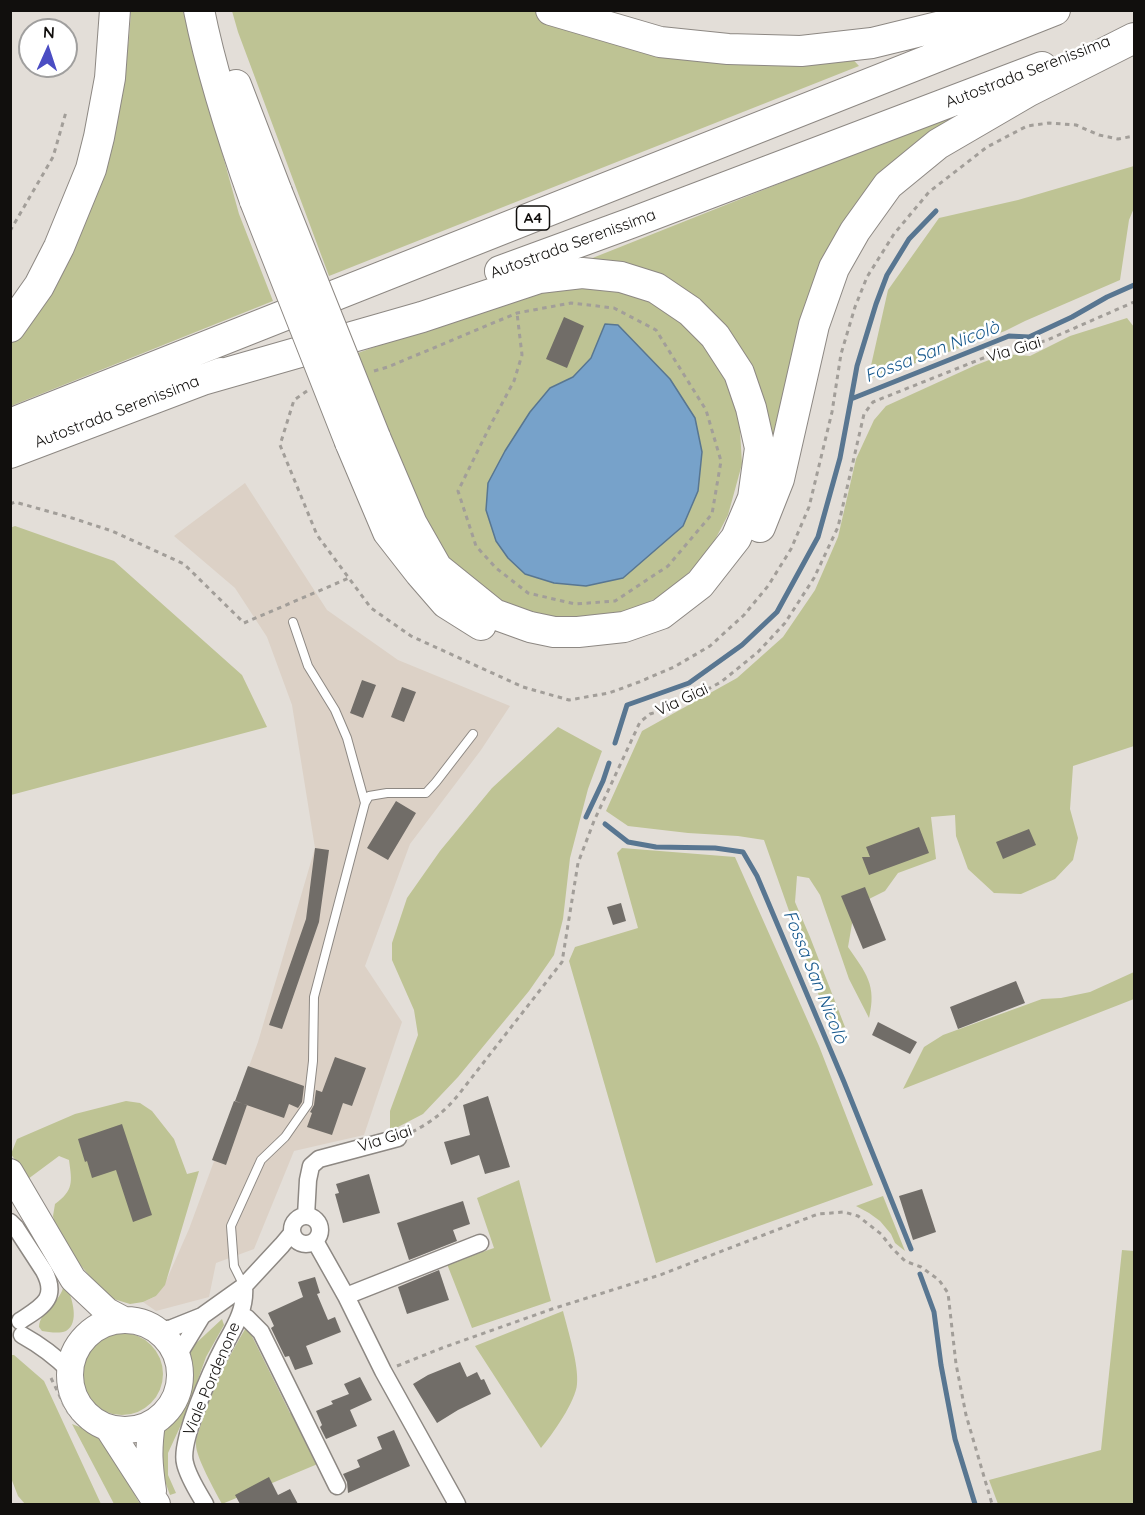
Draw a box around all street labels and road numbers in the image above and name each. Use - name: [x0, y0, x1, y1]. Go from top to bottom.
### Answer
- street label: Autostrada Serenissima: [943, 32, 1113, 112]
- street label: Autostrada Serenissima: [488, 205, 658, 283]
- road number: A4: [516, 206, 550, 230]
- street label: Via Giai: [985, 333, 1043, 367]
- street label: Autostrada Serenissima: [32, 372, 202, 452]
- street label: Via Giai: [653, 680, 711, 720]
- street label: Via Giai: [356, 1121, 414, 1157]
- street label: Viale Pordenone: [179, 1319, 245, 1439]

